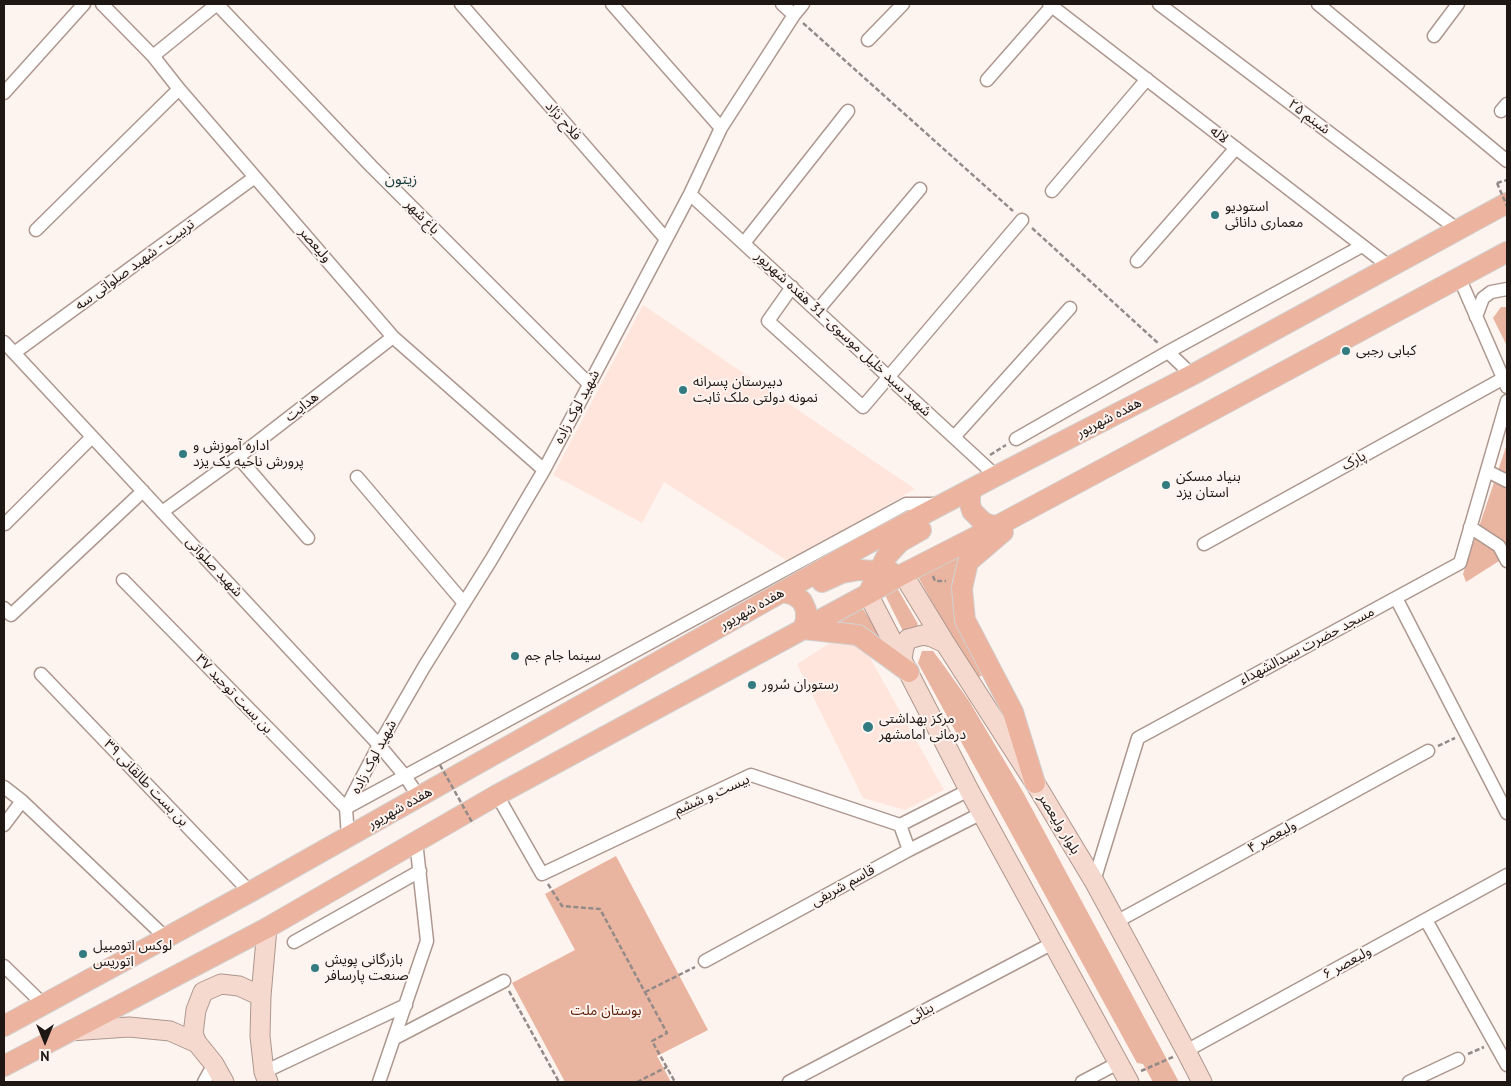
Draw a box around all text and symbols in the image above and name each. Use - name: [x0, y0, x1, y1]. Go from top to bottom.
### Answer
- street label: شبنم ۲۵: [1285, 96, 1333, 138]
- street label: فلاح نژاد: [541, 98, 585, 144]
- street label: لاله: [1207, 123, 1231, 147]
- district label: زیتون: [385, 171, 417, 189]
- street label: باغ شهر: [401, 196, 443, 238]
- place label: استودیو معماری دانائی: [1225, 199, 1303, 232]
- marker: استودیو معماری دانائی: [1209, 209, 1221, 221]
- street label: تربیت - شهید صلواتی سه: [72, 216, 198, 314]
- street label: ولیعصر: [295, 224, 335, 266]
- street label: شهید سید خلیل موسوی- 31 هفده شهریور: [752, 248, 934, 420]
- place label: کبابی رجبی: [1356, 343, 1416, 359]
- marker: کبابی رجبی: [1340, 345, 1352, 357]
- street label: شهید لوک زاده: [551, 367, 603, 447]
- place label: دبیرستان پسرانه نمونه دولتی ملک ثابت: [693, 374, 818, 407]
- marker: دبیرستان پسرانه نمونه دولتی ملک ثابت: [677, 384, 689, 396]
- street label: هدایت: [282, 389, 322, 425]
- street label: هفده شهریور: [1074, 394, 1144, 442]
- place label: اداره آموزش و پرورش ناحیه یک یزد: [193, 438, 304, 471]
- marker: اداره آموزش و پرورش ناحیه یک یزد: [177, 448, 189, 460]
- street label: پارک: [1339, 448, 1369, 474]
- place label: بنیاد مسکن استان یزد: [1176, 469, 1241, 502]
- marker: بنیاد مسکن استان یزد: [1160, 479, 1172, 491]
- street label: شهید صلواتی: [182, 534, 246, 600]
- street label: هفده شهریور: [717, 584, 787, 634]
- street label: مسجد حضرت سیدالشهداء: [1237, 603, 1377, 689]
- place label: سینما جام جم: [525, 648, 601, 664]
- marker: سینما جام جم: [509, 650, 521, 662]
- street label: بن بست توحید ۳۷: [192, 651, 276, 737]
- place label: رستوران سُرور: [762, 677, 839, 693]
- marker: رستوران سُرور: [746, 679, 758, 691]
- place label: مرکز بهداشتی درمانی امامشهر: [879, 711, 966, 744]
- street label: شهید لوک زاده: [348, 717, 400, 797]
- marker: مرکز بهداشتی درمانی امامشهر: [861, 720, 875, 734]
- street label: بن‌ بست طالقانی ۳۹: [100, 736, 192, 830]
- street label: بیست و ششم: [672, 771, 752, 819]
- street label: هفده شهریور: [365, 783, 435, 833]
- street label: بلوار ولیعصر: [1034, 791, 1084, 857]
- street label: ولیعصر ۴: [1245, 817, 1299, 857]
- street label: قاسم شریفی: [808, 862, 878, 910]
- place label: لوکس اتومبیل اتوریس: [93, 938, 172, 970]
- street label: ولیعصر ۶: [1320, 943, 1374, 983]
- marker: لوکس اتومبیل اتوریس: [77, 948, 89, 960]
- place label: بازرگانی پویش صنعت پارسافر: [325, 952, 409, 984]
- marker: بازرگانی پویش صنعت پارسافر: [309, 962, 321, 974]
- street label: بنائی: [905, 999, 937, 1027]
- park label: بوستان ملت: [571, 1003, 641, 1019]
- north arrow: [20, 1016, 70, 1066]
- text: N: [40, 1047, 50, 1065]

